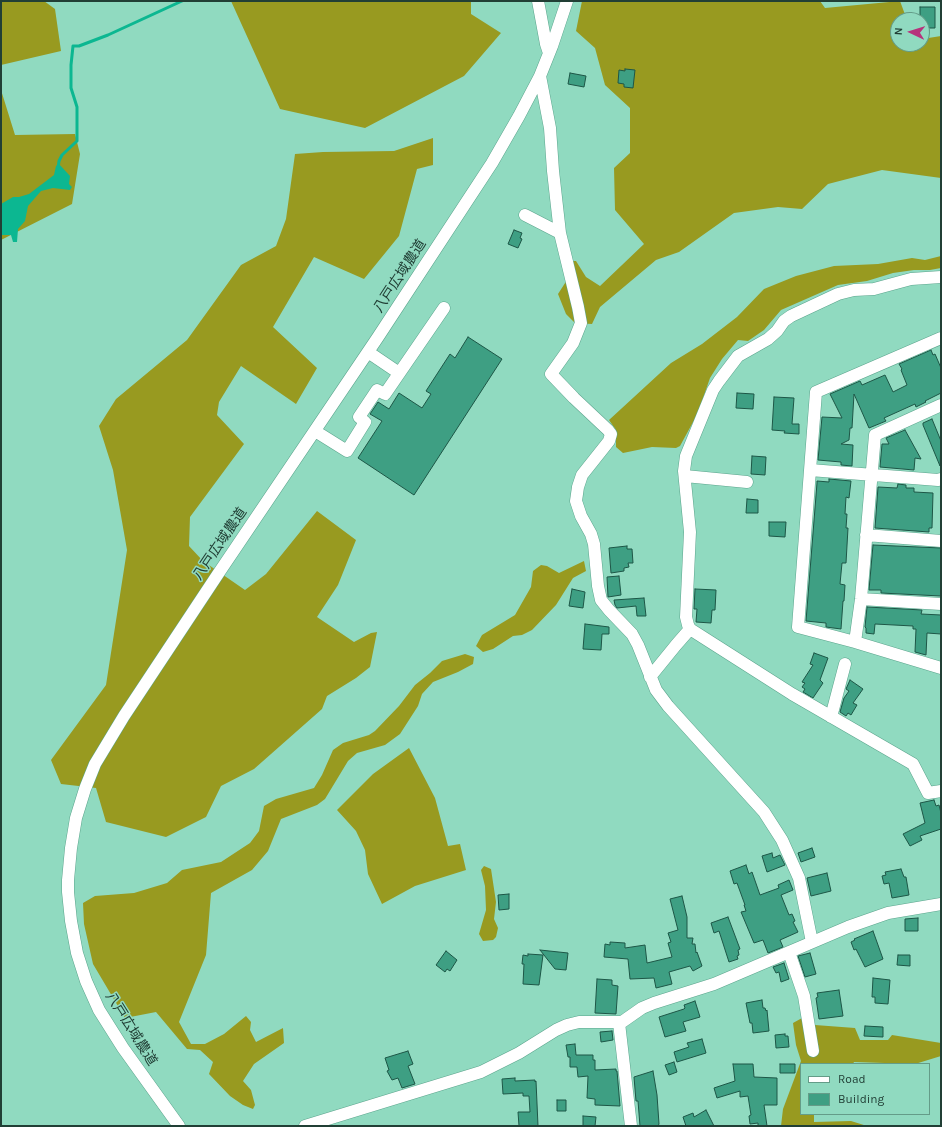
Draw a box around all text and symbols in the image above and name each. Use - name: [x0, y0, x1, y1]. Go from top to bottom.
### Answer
- north arrow: [890, 12, 930, 52]
- text: N: [892, 27, 905, 36]
- street label: 八戸広域農道: [370, 236, 430, 316]
- street label: 八戸広域農道: [190, 504, 250, 584]
- street label: 八戸広域農道: [102, 989, 160, 1069]
- legend: [800, 1063, 930, 1115]
- text: Road: [838, 1072, 866, 1086]
- text: Building: [838, 1092, 884, 1106]

